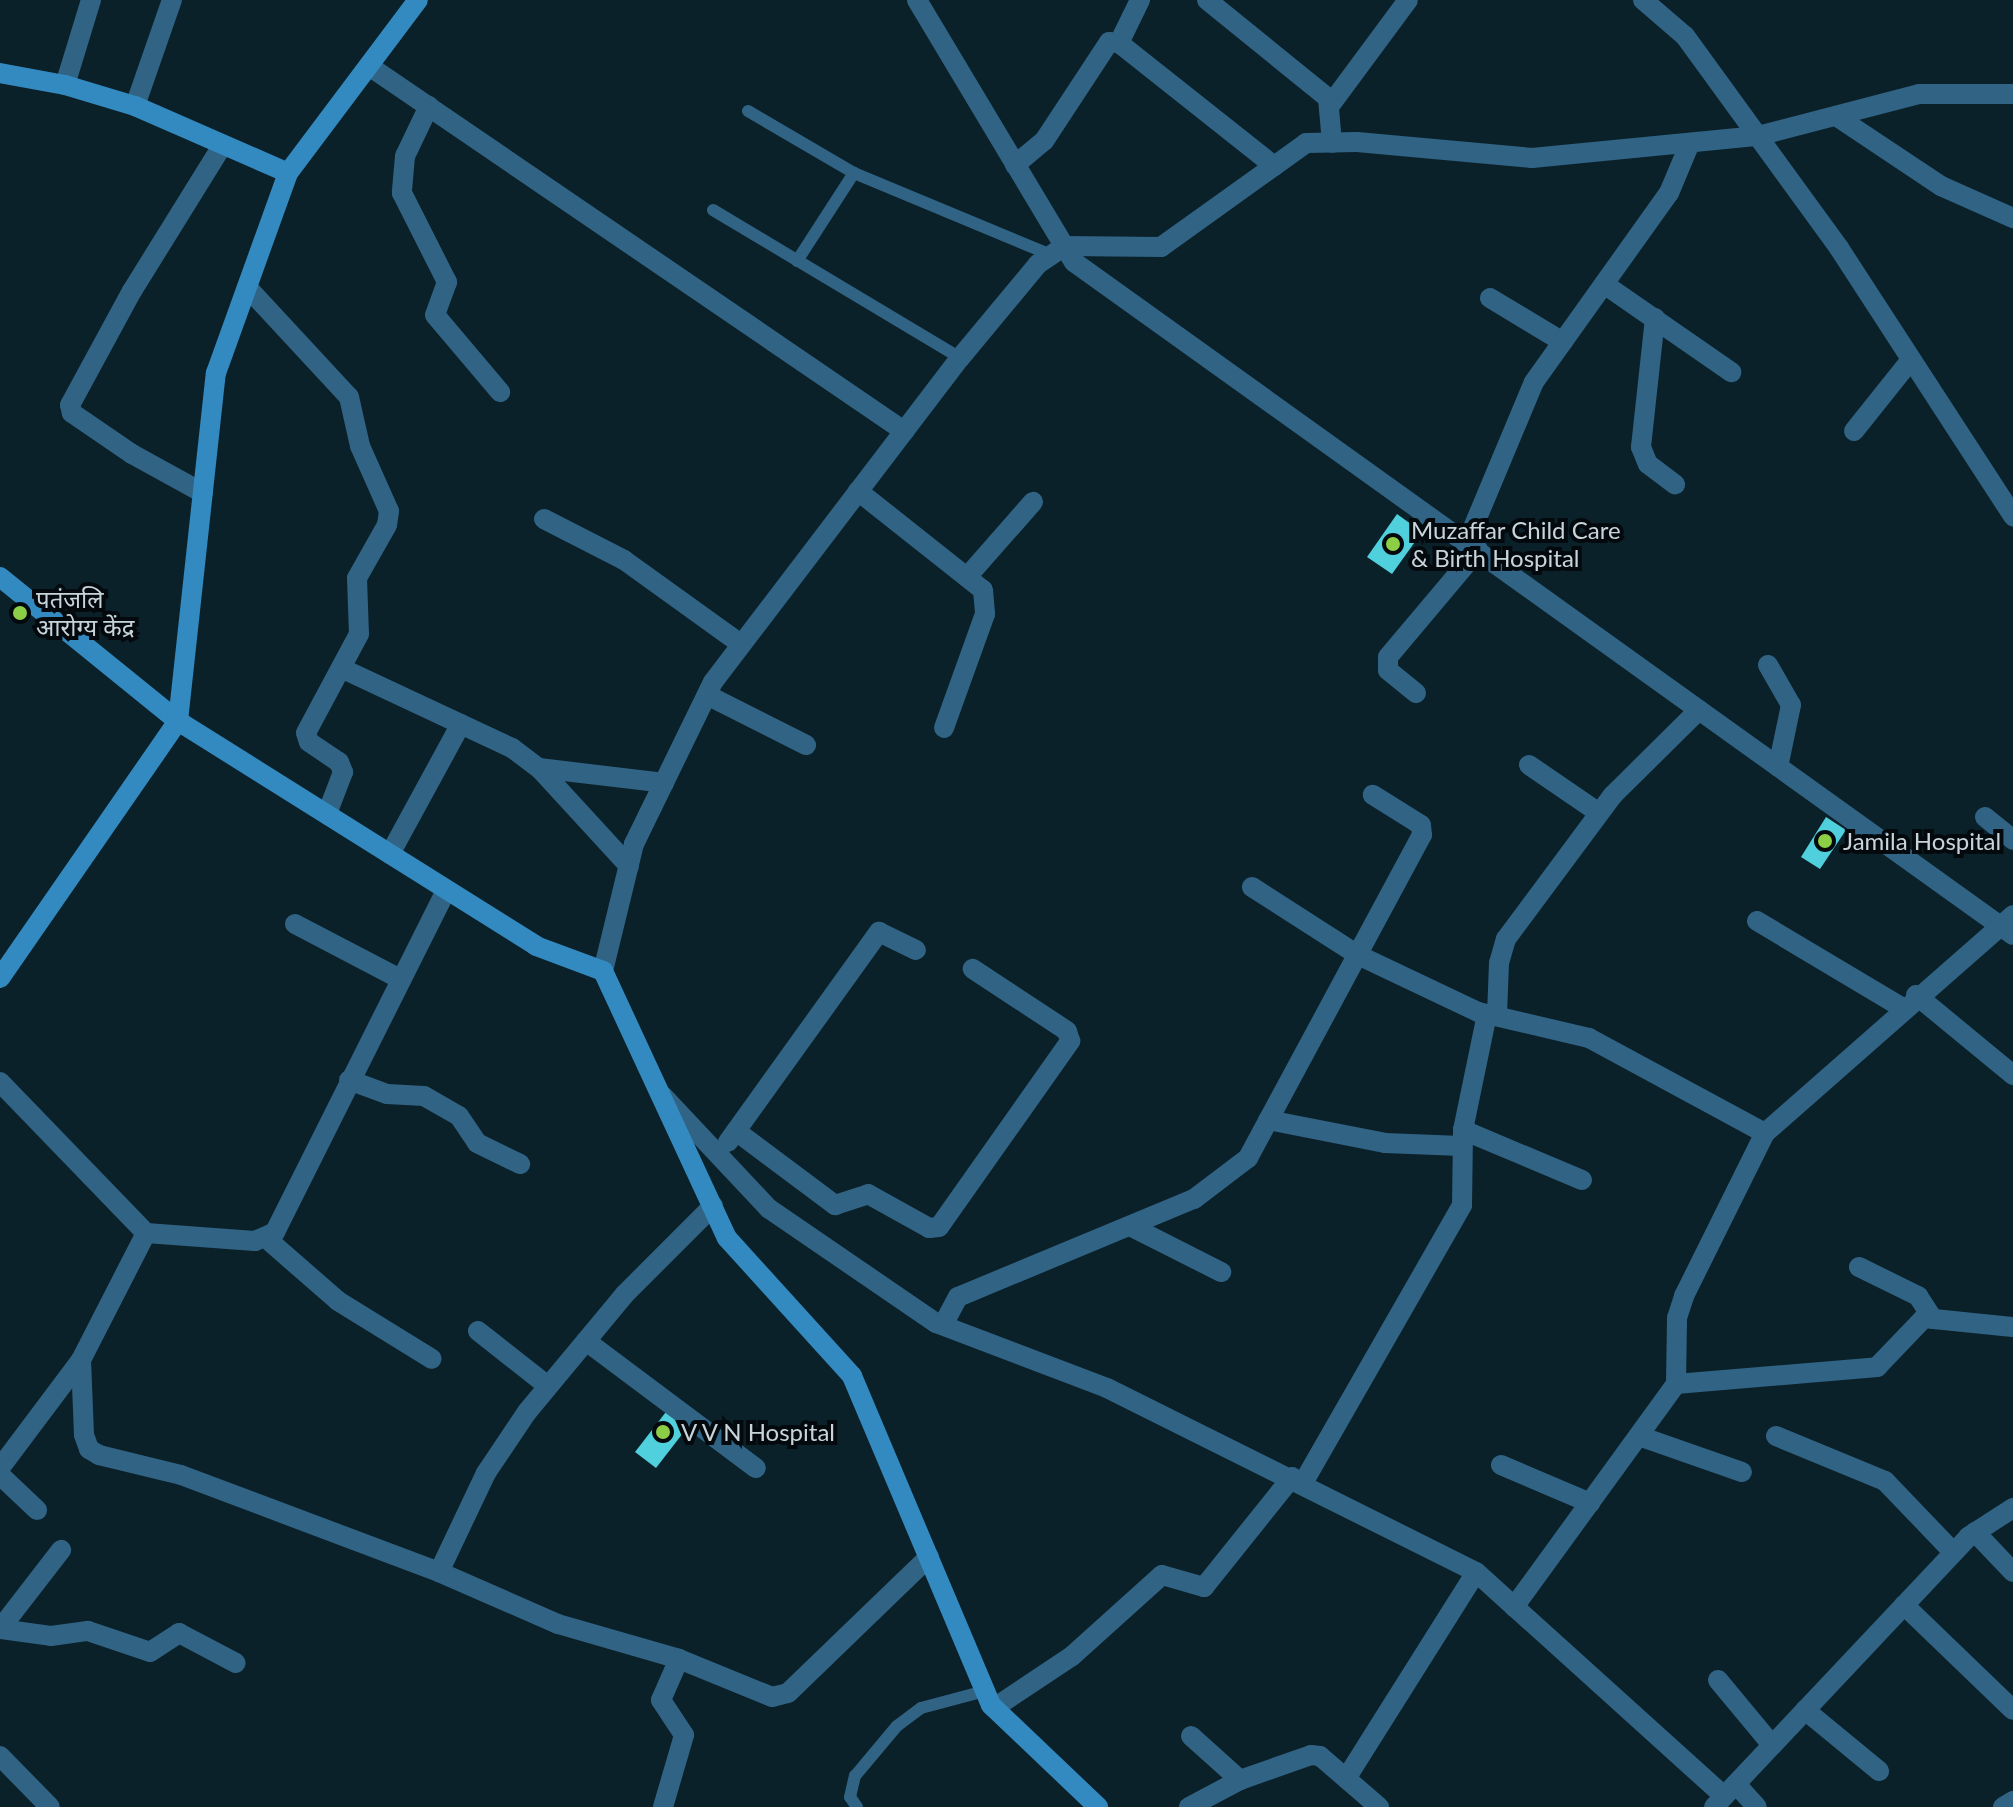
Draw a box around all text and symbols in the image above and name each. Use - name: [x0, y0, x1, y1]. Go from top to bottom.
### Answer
- place label: Muzaffar Child Care & Birth Hospital: [1411, 516, 1621, 572]
- marker: Muzaffar Child Care & Birth Hospital: [1382, 533, 1404, 555]
- place label: पतंजलि आरोग्य केंद्र: [36, 585, 135, 641]
- marker: पतंजलि आरोग्य केंद्र: [11, 604, 29, 622]
- place label: Jamila Hospital: [1843, 827, 2001, 855]
- marker: Jamila Hospital: [1814, 830, 1836, 852]
- place label: V V N Hospital: [681, 1418, 838, 1446]
- marker: V V N Hospital: [652, 1421, 674, 1443]

